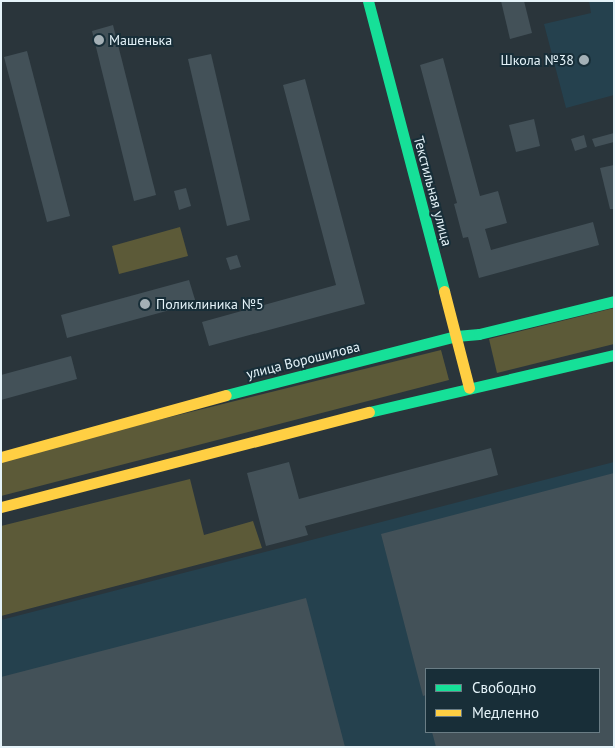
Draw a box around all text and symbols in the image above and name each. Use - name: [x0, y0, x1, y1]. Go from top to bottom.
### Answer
- place label: Машенька: [109, 32, 172, 48]
- marker: Машенька: [93, 34, 105, 46]
- place label: Школа №38: [500, 52, 574, 68]
- marker: Школа №38: [578, 54, 590, 66]
- street label: Текстильная улица: [410, 134, 456, 248]
- place label: Поликлиника №5: [156, 296, 264, 312]
- marker: Поликлиника №5: [138, 297, 152, 311]
- street label: улица Ворошилова: [244, 338, 362, 382]
- legend: [425, 668, 600, 733]
- text: Свободно: [472, 678, 536, 697]
- text: Медленно: [472, 703, 539, 722]

